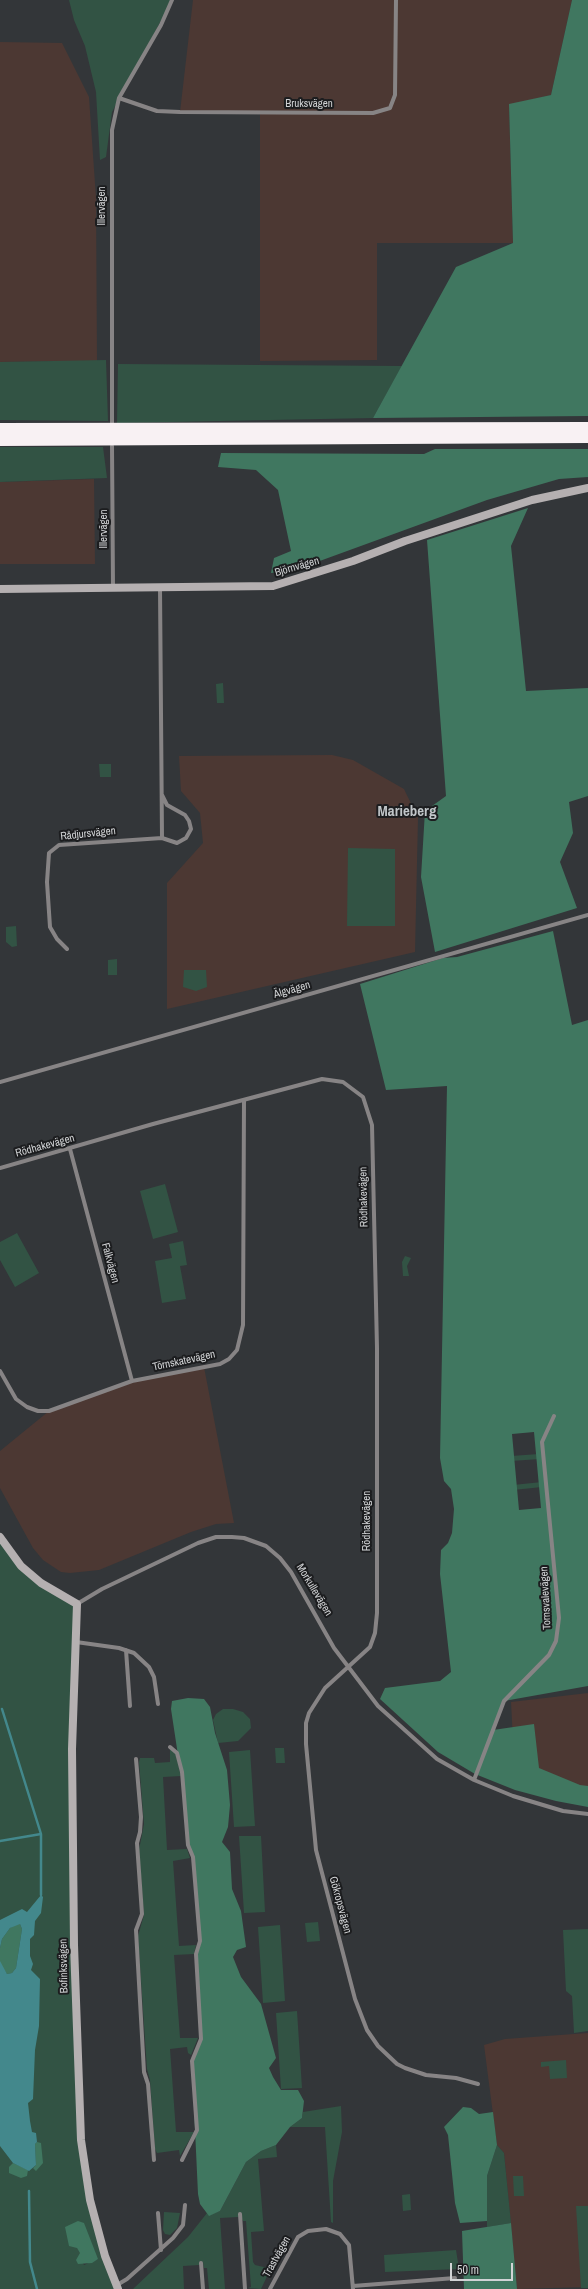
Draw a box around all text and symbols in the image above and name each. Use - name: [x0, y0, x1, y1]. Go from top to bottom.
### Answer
- street label: Bruksvägen: [285, 97, 333, 111]
- street label: Illervägen: [95, 186, 109, 226]
- street label: Illervägen: [97, 509, 111, 549]
- street label: Björnvägen: [273, 554, 321, 580]
- district label: Marieberg: [378, 803, 436, 821]
- street label: Rådjursvägen: [60, 825, 116, 843]
- street label: Älgvägen: [272, 978, 312, 1002]
- street label: Rödhakevägen: [14, 1132, 76, 1160]
- street label: Rödhakevägen: [357, 1167, 371, 1227]
- street label: Falkvägen: [98, 1241, 122, 1285]
- street label: Törnskatevägen: [151, 1348, 217, 1374]
- street label: Rödhakevägen: [360, 1491, 374, 1551]
- street label: Morkullevägen: [293, 1561, 335, 1619]
- street label: Tornsvalevägen: [538, 1566, 554, 1630]
- street label: Gökropsvägen: [326, 1875, 354, 1935]
- street label: Bofinksvägen: [57, 1939, 71, 1993]
- street label: Trastvägen: [260, 2234, 294, 2280]
- scale bar: [452, 2255, 515, 2281]
- text: 50 m: [457, 2262, 479, 2278]

